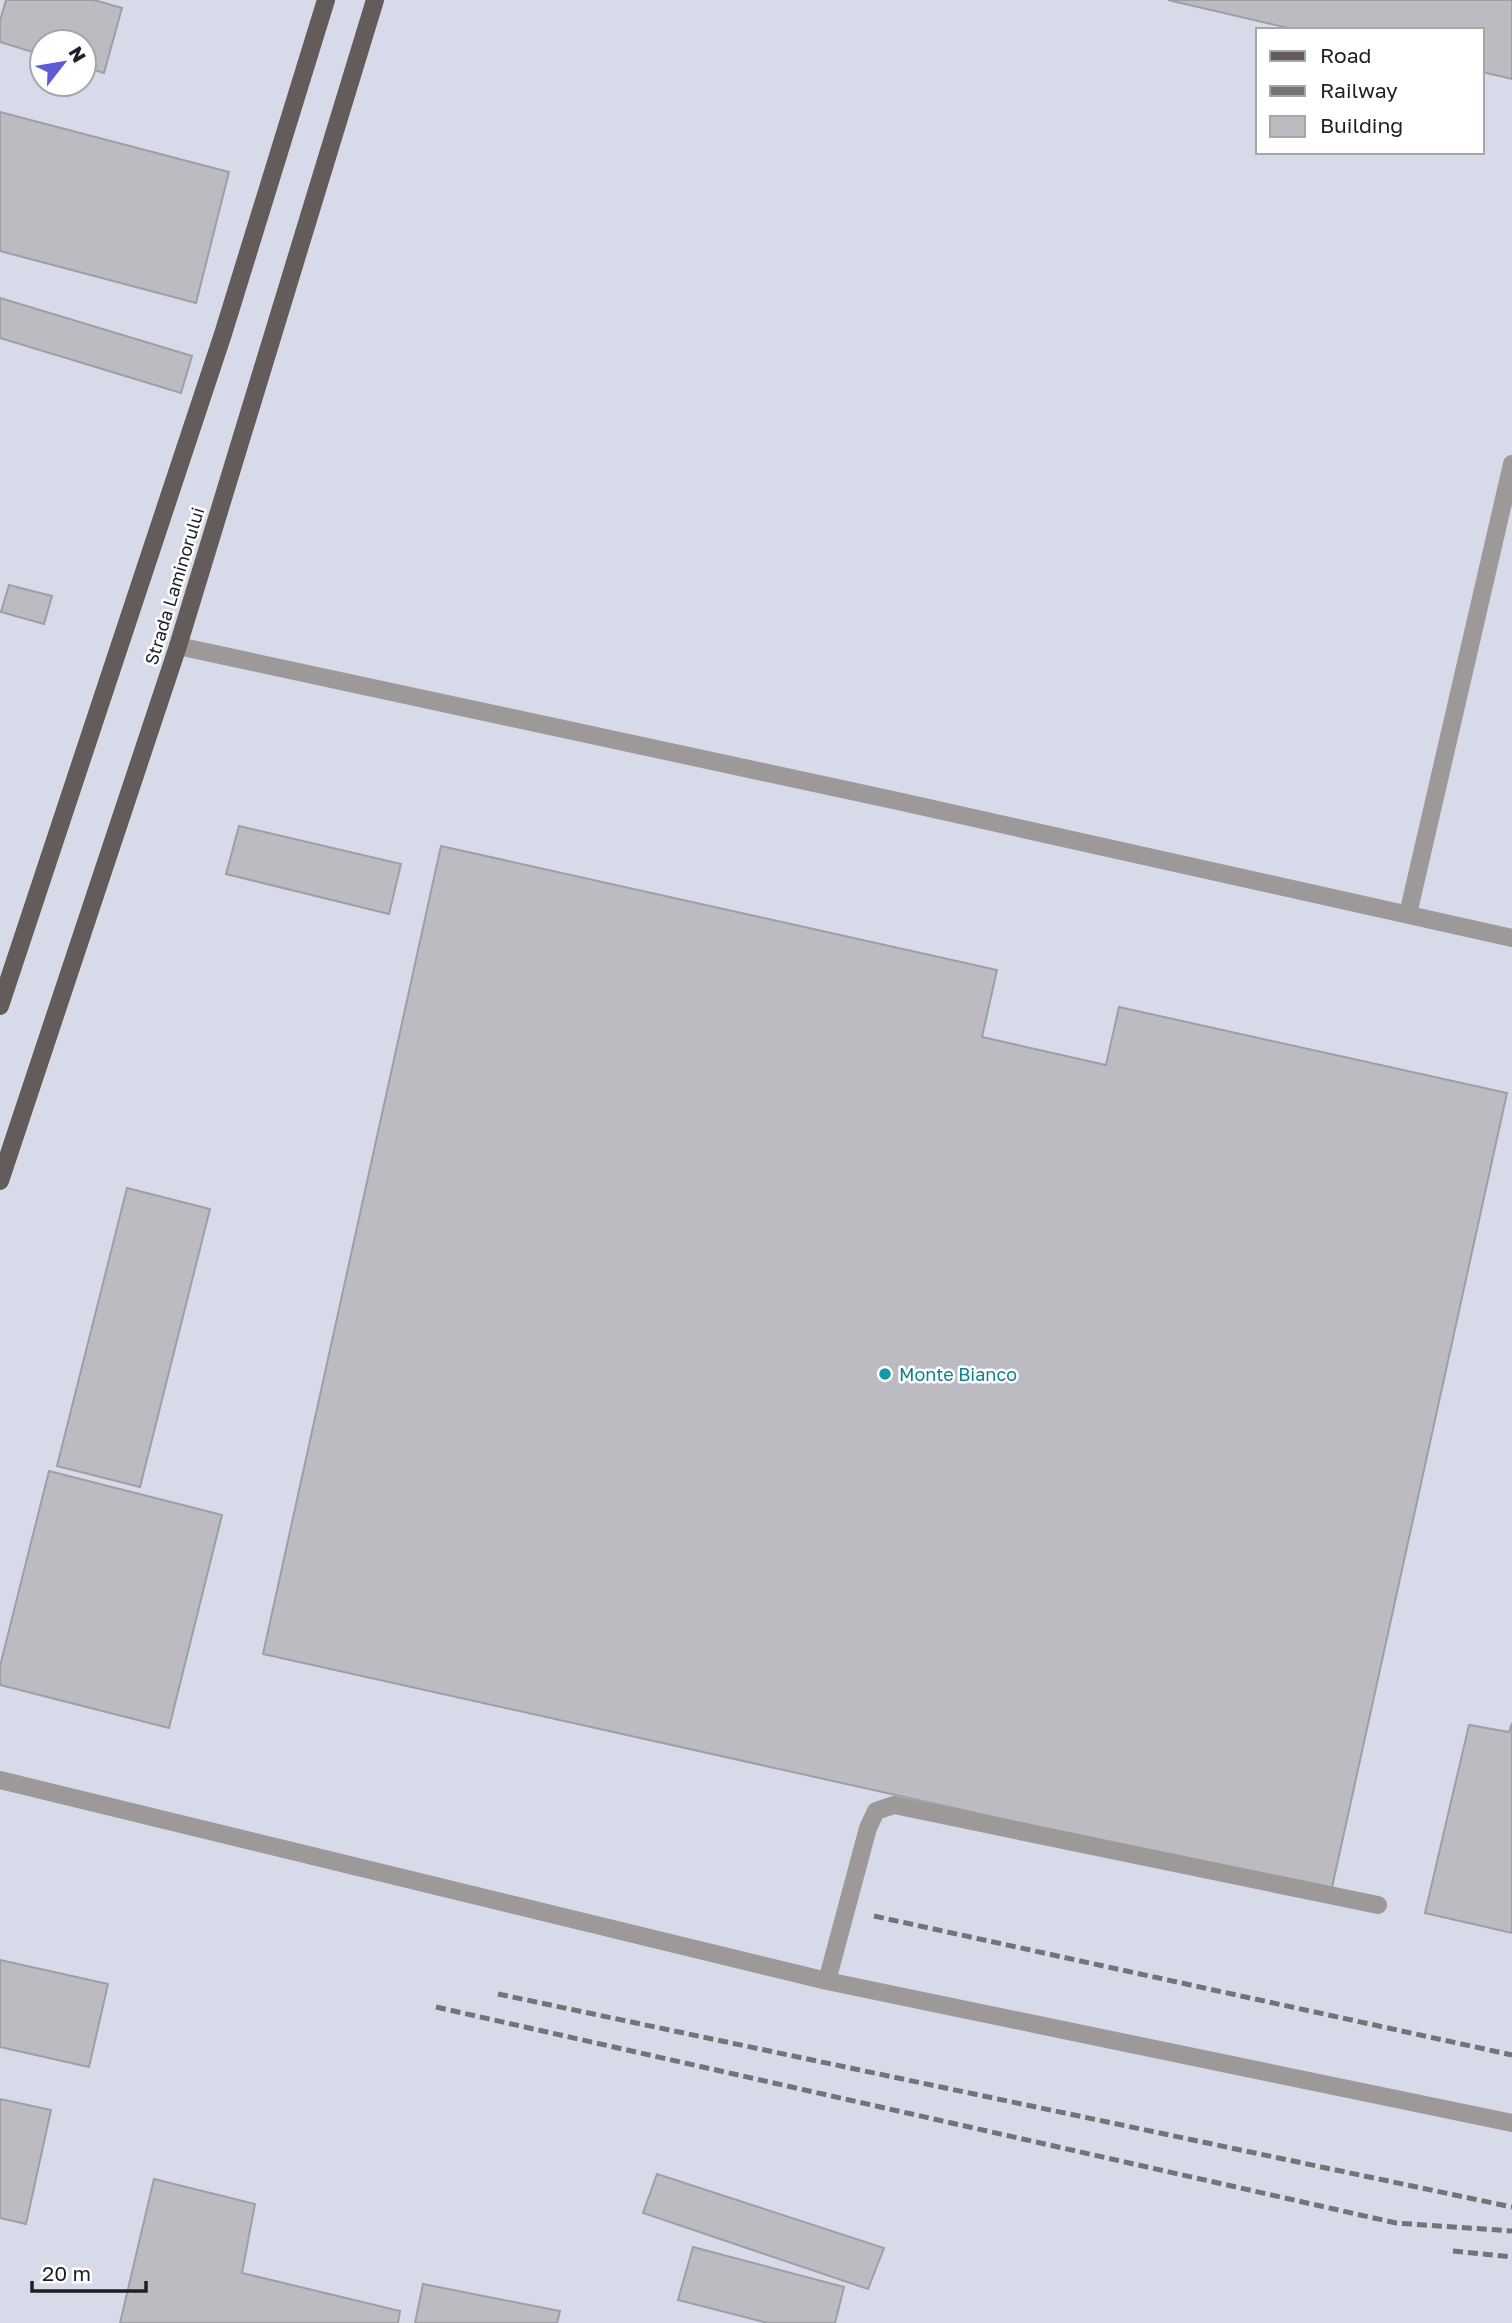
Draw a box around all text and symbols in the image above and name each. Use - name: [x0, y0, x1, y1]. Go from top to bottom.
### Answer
- north arrow: [28, 28, 98, 98]
- legend: [1256, 28, 1484, 154]
- text: N: [64, 42, 92, 66]
- text: Road: [1320, 42, 1371, 68]
- text: Railway: [1320, 77, 1398, 103]
- text: Building: [1320, 112, 1403, 138]
- street label: Strada Laminorului: [140, 504, 208, 668]
- place label: Monte Bianco: [899, 1363, 1017, 1385]
- marker: Monte Bianco: [877, 1366, 893, 1382]
- scale bar: [32, 2250, 145, 2294]
- text: 20 m: [42, 2260, 91, 2286]

